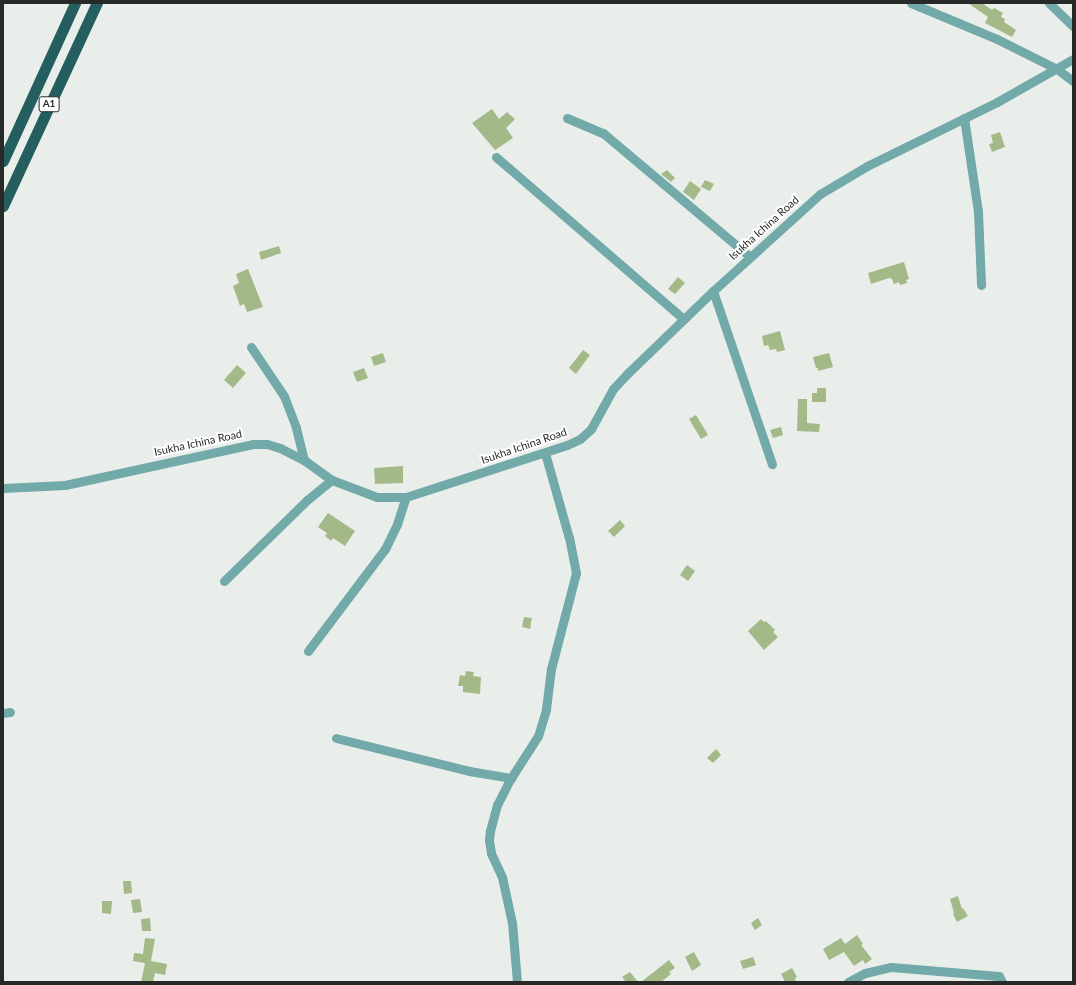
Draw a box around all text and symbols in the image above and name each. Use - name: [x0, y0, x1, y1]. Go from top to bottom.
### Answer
- road number: A1: [38, 96, 60, 112]
- street label: Isukha Ichina Road: [726, 193, 802, 263]
- street label: Isukha Ichina Road: [480, 425, 568, 467]
- street label: Isukha Ichina Road: [153, 427, 243, 459]

